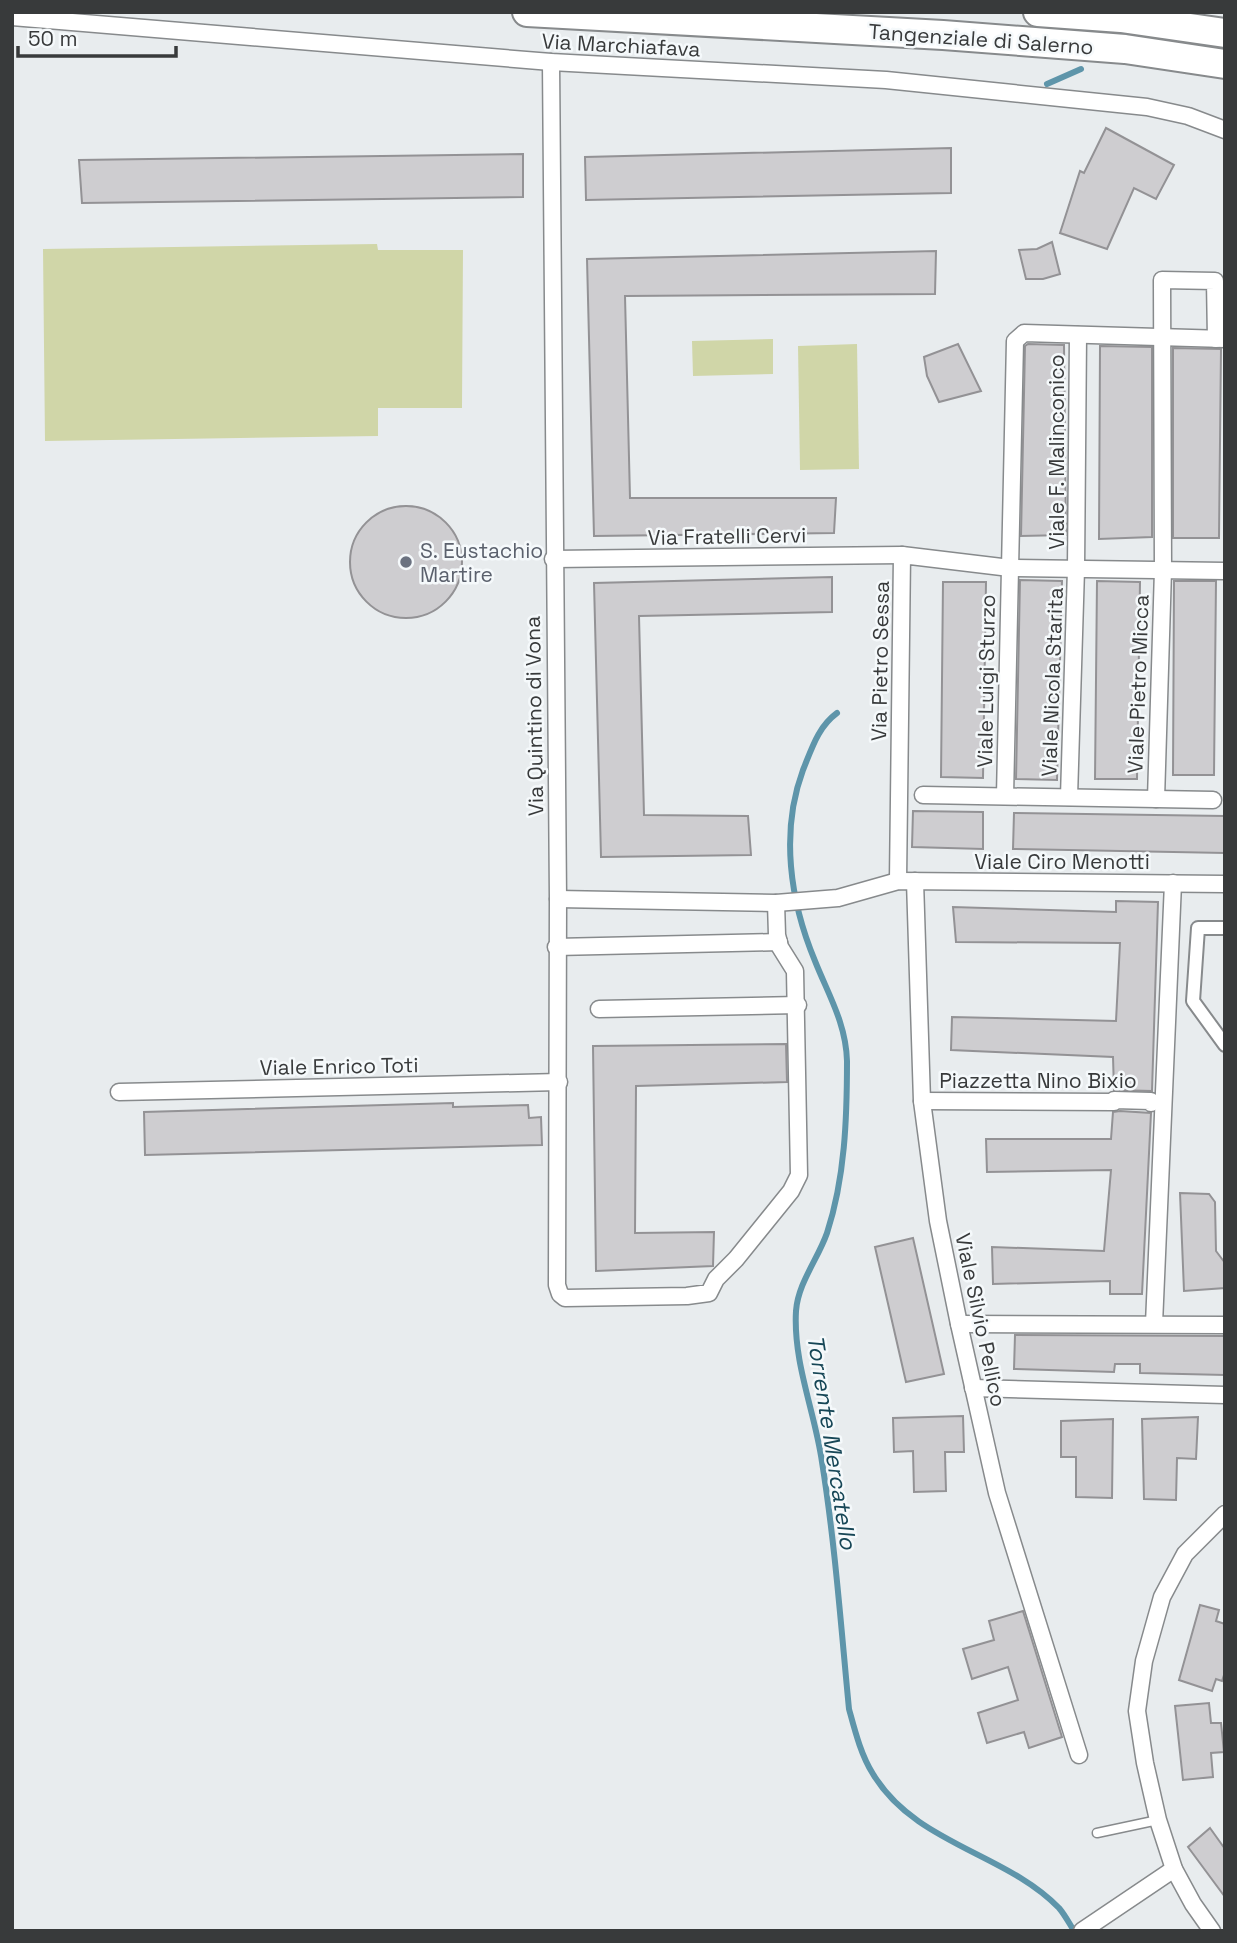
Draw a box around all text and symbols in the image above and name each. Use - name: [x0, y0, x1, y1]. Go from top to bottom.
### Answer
- scale bar: [18, 14, 175, 58]
- street label: Tangenziale di Salerno: [867, 18, 1095, 60]
- text: 50 m: [28, 25, 78, 52]
- street label: Via Marchiafava: [541, 27, 701, 63]
- street label: Viale F. Malinconico: [1043, 354, 1070, 550]
- street label: Via Fratelli Cervi: [647, 521, 807, 551]
- place label: S. Eustachio Martire: [420, 537, 543, 588]
- marker: S. Eustachio Martire: [398, 554, 414, 570]
- street label: Via Pietro Sessa: [865, 581, 895, 741]
- street label: Viale Nicola Starita: [1035, 587, 1069, 777]
- street label: Viale Luigi Sturzo: [971, 594, 1001, 768]
- street label: Viale Pietro Micca: [1121, 594, 1155, 774]
- street label: Via Quintino di Vona: [519, 616, 549, 816]
- street label: Viale Ciro Menotti: [974, 848, 1150, 875]
- street label: Viale Enrico Toti: [259, 1051, 419, 1081]
- street label: Piazzetta Nino Bixio: [939, 1067, 1137, 1094]
- street label: Viale Silvio Pellico: [949, 1231, 1013, 1409]
- water label: Torrente Mercatello: [800, 1333, 864, 1552]

